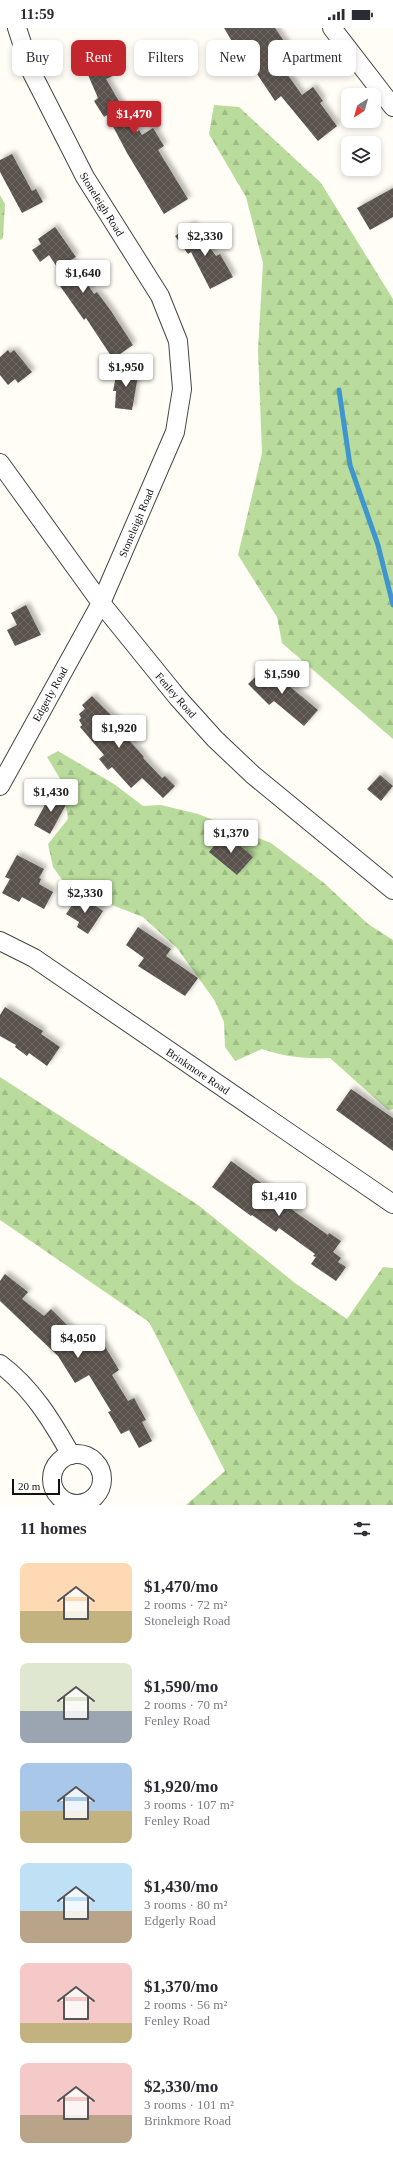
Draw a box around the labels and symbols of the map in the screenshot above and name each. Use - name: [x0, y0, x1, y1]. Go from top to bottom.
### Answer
- north arrow: [341, 88, 381, 128]
- pin: $1,470: [101, 101, 167, 135]
- street label: Stoneleigh Road: [78, 170, 127, 239]
- pin: $2,330: [172, 223, 238, 257]
- pin: $1,640: [50, 260, 116, 294]
- pin: $1,950: [93, 354, 159, 388]
- street label: Stoneleigh Road: [116, 487, 156, 559]
- pin: $1,590: [249, 661, 315, 695]
- street label: Edgerly Road: [30, 664, 70, 723]
- street label: Fenley Road: [153, 670, 199, 720]
- pin: $1,920: [86, 715, 152, 749]
- pin: $1,430: [18, 779, 84, 813]
- pin: $1,370: [198, 820, 264, 854]
- pin: $2,330: [52, 880, 118, 914]
- street label: Brinkmore Road: [164, 1045, 232, 1097]
- pin: $1,410: [246, 1183, 312, 1217]
- pin: $4,050: [45, 1325, 111, 1359]
- scale bar: [12, 1477, 60, 1496]

